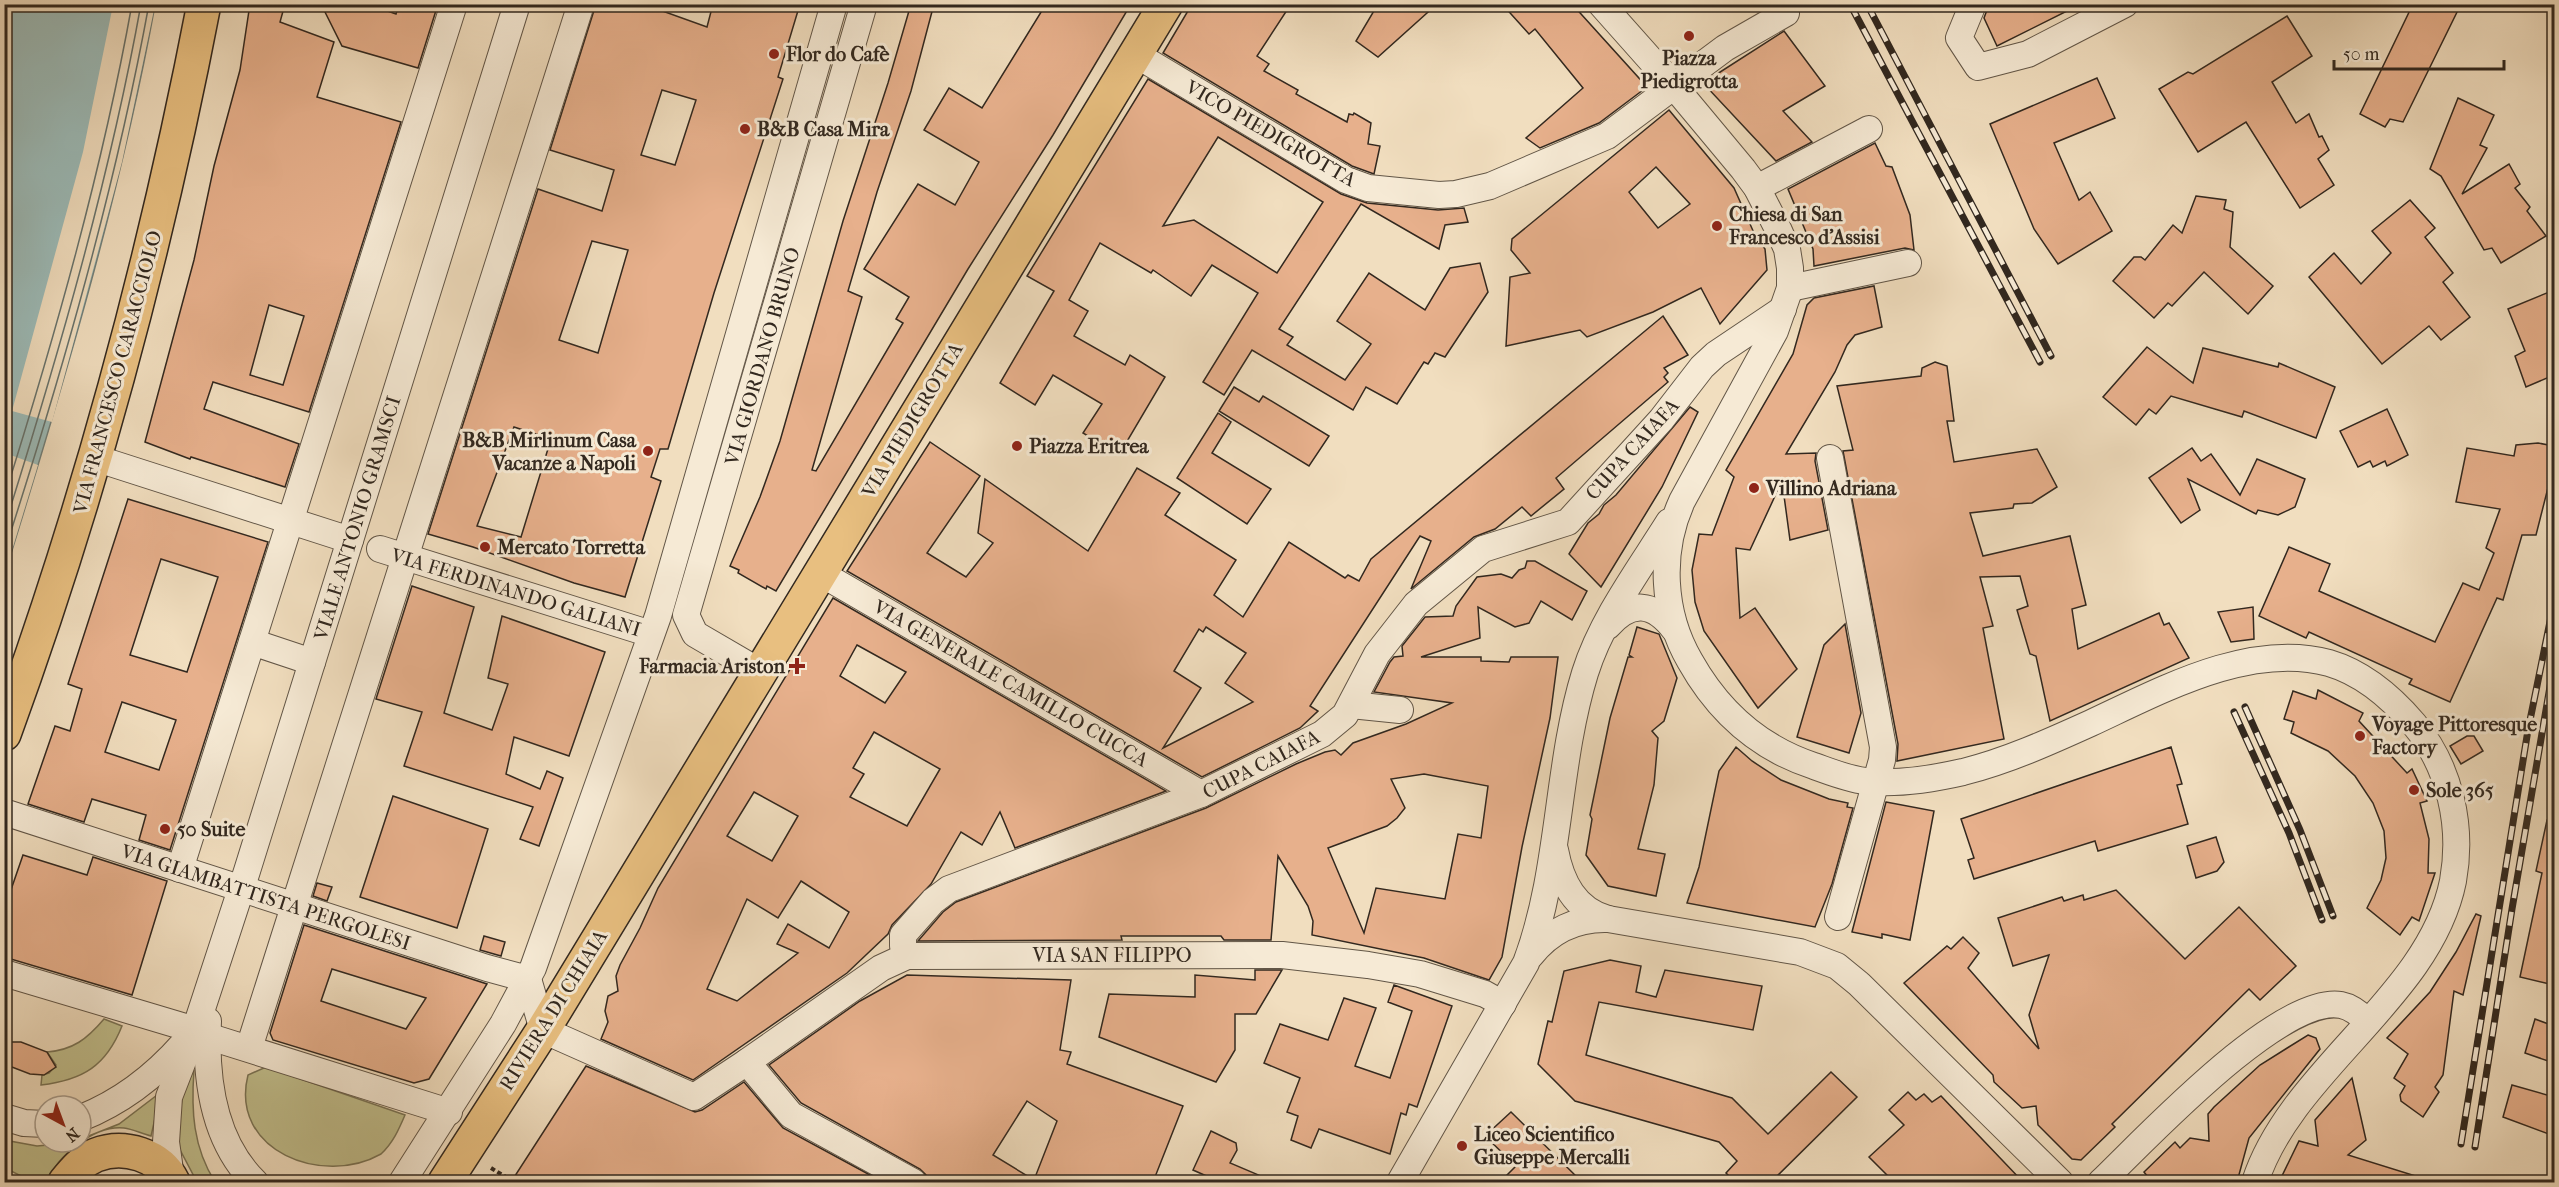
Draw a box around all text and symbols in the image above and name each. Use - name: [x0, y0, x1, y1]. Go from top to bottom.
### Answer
- marker: Piazza Piedigrotta: [1682, 29, 1696, 43]
- scale bar: [2334, 33, 2504, 71]
- place label: Flor do Cafè: [785, 43, 889, 66]
- text: 50 m: [2343, 44, 2380, 65]
- marker: Flor do Cafè: [767, 47, 781, 61]
- place label: Piazza Piedigrotta: [1640, 47, 1738, 93]
- street label: VICO PIEDIGROTTA: [1181, 75, 1361, 192]
- place label: B&B Casa Mira: [757, 118, 890, 141]
- marker: B&B Casa Mira: [738, 122, 752, 136]
- place label: Chiesa di San Francesco d'Assisi: [1728, 203, 1881, 249]
- marker: Chiesa di San Francesco d'Assisi: [1710, 219, 1724, 233]
- street label: VIA FRANCESCO CARACCIOLO: [68, 228, 166, 517]
- street label: VIA GIORDANO BRUNO: [720, 244, 805, 469]
- street label: VIA PIEDIGROTTA: [857, 338, 968, 503]
- street label: VIALE ANTONIO GRAMSCI: [309, 393, 406, 644]
- street label: CUPA CAIAFA: [1581, 393, 1684, 505]
- place label: B&B Mirlinum Casa Vacanze a Napoli: [462, 429, 637, 475]
- place label: Piazza Eritrea: [1029, 435, 1149, 458]
- marker: Piazza Eritrea: [1010, 439, 1024, 453]
- marker: B&B Mirlinum Casa Vacanze a Napoli: [641, 444, 655, 458]
- place label: Villino Adriana: [1765, 477, 1897, 500]
- marker: Villino Adriana: [1747, 481, 1761, 495]
- place label: Mercato Torretta: [496, 536, 646, 559]
- marker: Mercato Torretta: [478, 540, 492, 554]
- street label: VIA FERDINANDO GALIANI: [387, 543, 644, 641]
- street label: VIA GENERALE CAMILLO CUCCA: [868, 595, 1153, 772]
- place label: Farmacia Ariston: [638, 655, 785, 678]
- marker: Farmacia Ariston: [790, 659, 804, 673]
- place label: Voyage Pittoresque Factory: [2371, 713, 2537, 759]
- street label: CUPA CAIAFA: [1199, 725, 1324, 804]
- marker: Voyage Pittoresque Factory: [2353, 729, 2367, 743]
- place label: Sole 365: [2426, 779, 2494, 802]
- marker: Sole 365: [2407, 783, 2421, 797]
- place label: 50 Suite: [177, 818, 245, 841]
- marker: 50 Suite: [158, 822, 172, 836]
- street label: VIA GIAMBATTISTA PERGOLESI: [117, 839, 414, 955]
- street label: RIVIERA DI CHIAIA: [495, 925, 613, 1095]
- street label: VIA SAN FILIPPO: [1031, 944, 1192, 967]
- north arrow: [33, 1094, 93, 1154]
- place label: Liceo Scientifico Giuseppe Mercalli: [1474, 1123, 1631, 1169]
- text: N: [61, 1124, 83, 1147]
- marker: Liceo Scientifico Giuseppe Mercalli: [1455, 1139, 1469, 1153]

